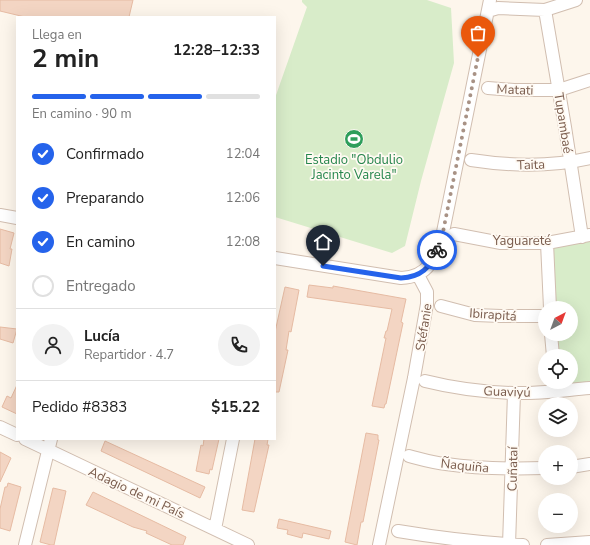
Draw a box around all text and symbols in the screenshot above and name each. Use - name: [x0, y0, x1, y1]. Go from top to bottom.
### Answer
- pin: [461, 16, 495, 57]
- icon: bag: [467, 22, 489, 44]
- text: Llega en: [32, 26, 82, 44]
- text: 12:28–12:33: [173, 40, 260, 60]
- text: 2 min: [32, 41, 99, 76]
- street label: Matati: [496, 80, 534, 100]
- street label: Tupambaé: [549, 92, 577, 155]
- text: En camino · 90 m: [32, 105, 132, 123]
- sports icon: Estadio "Obdulio Jacinto Varela": [343, 128, 365, 150]
- icon: check: [32, 143, 54, 165]
- text: Confirmado: [66, 144, 144, 164]
- text: 12:04: [226, 145, 260, 163]
- place label: Estadio "Obdulio Jacinto Varela": [305, 151, 403, 184]
- street label: Taita: [517, 156, 545, 174]
- icon: check: [32, 187, 54, 209]
- text: Preparando: [66, 188, 144, 208]
- text: 12:06: [226, 189, 260, 207]
- pin: [306, 225, 340, 266]
- courier: [417, 230, 457, 270]
- icon: check: [32, 231, 54, 253]
- icon: home: [312, 231, 334, 253]
- text: En camino: [66, 232, 135, 252]
- street label: Yaguareté: [492, 232, 551, 250]
- text: 12:08: [226, 233, 260, 251]
- icon: bike: [426, 239, 448, 261]
- text: Entregado: [66, 276, 136, 296]
- north arrow: [538, 301, 578, 341]
- map controls: [538, 301, 578, 533]
- street label: Stéfanie: [411, 302, 437, 352]
- street label: Ibirapitá: [469, 304, 517, 326]
- button: person: [32, 324, 74, 366]
- button: phone: [218, 324, 260, 366]
- text: Lucía: [84, 326, 120, 346]
- text: Repartidor · 4.7: [84, 346, 174, 364]
- button: locate: [538, 349, 578, 389]
- street label: Guaviyú: [483, 382, 531, 402]
- text: Pedido #8383: [32, 397, 127, 417]
- text: $15.22: [211, 397, 260, 417]
- button: layers: [538, 397, 578, 437]
- button: +: [538, 445, 578, 485]
- street label: Cuñataí: [504, 446, 522, 491]
- street label: Ñaquiña: [440, 454, 490, 477]
- street label: Adagio de mi País: [85, 463, 188, 523]
- button: −: [538, 493, 578, 533]

